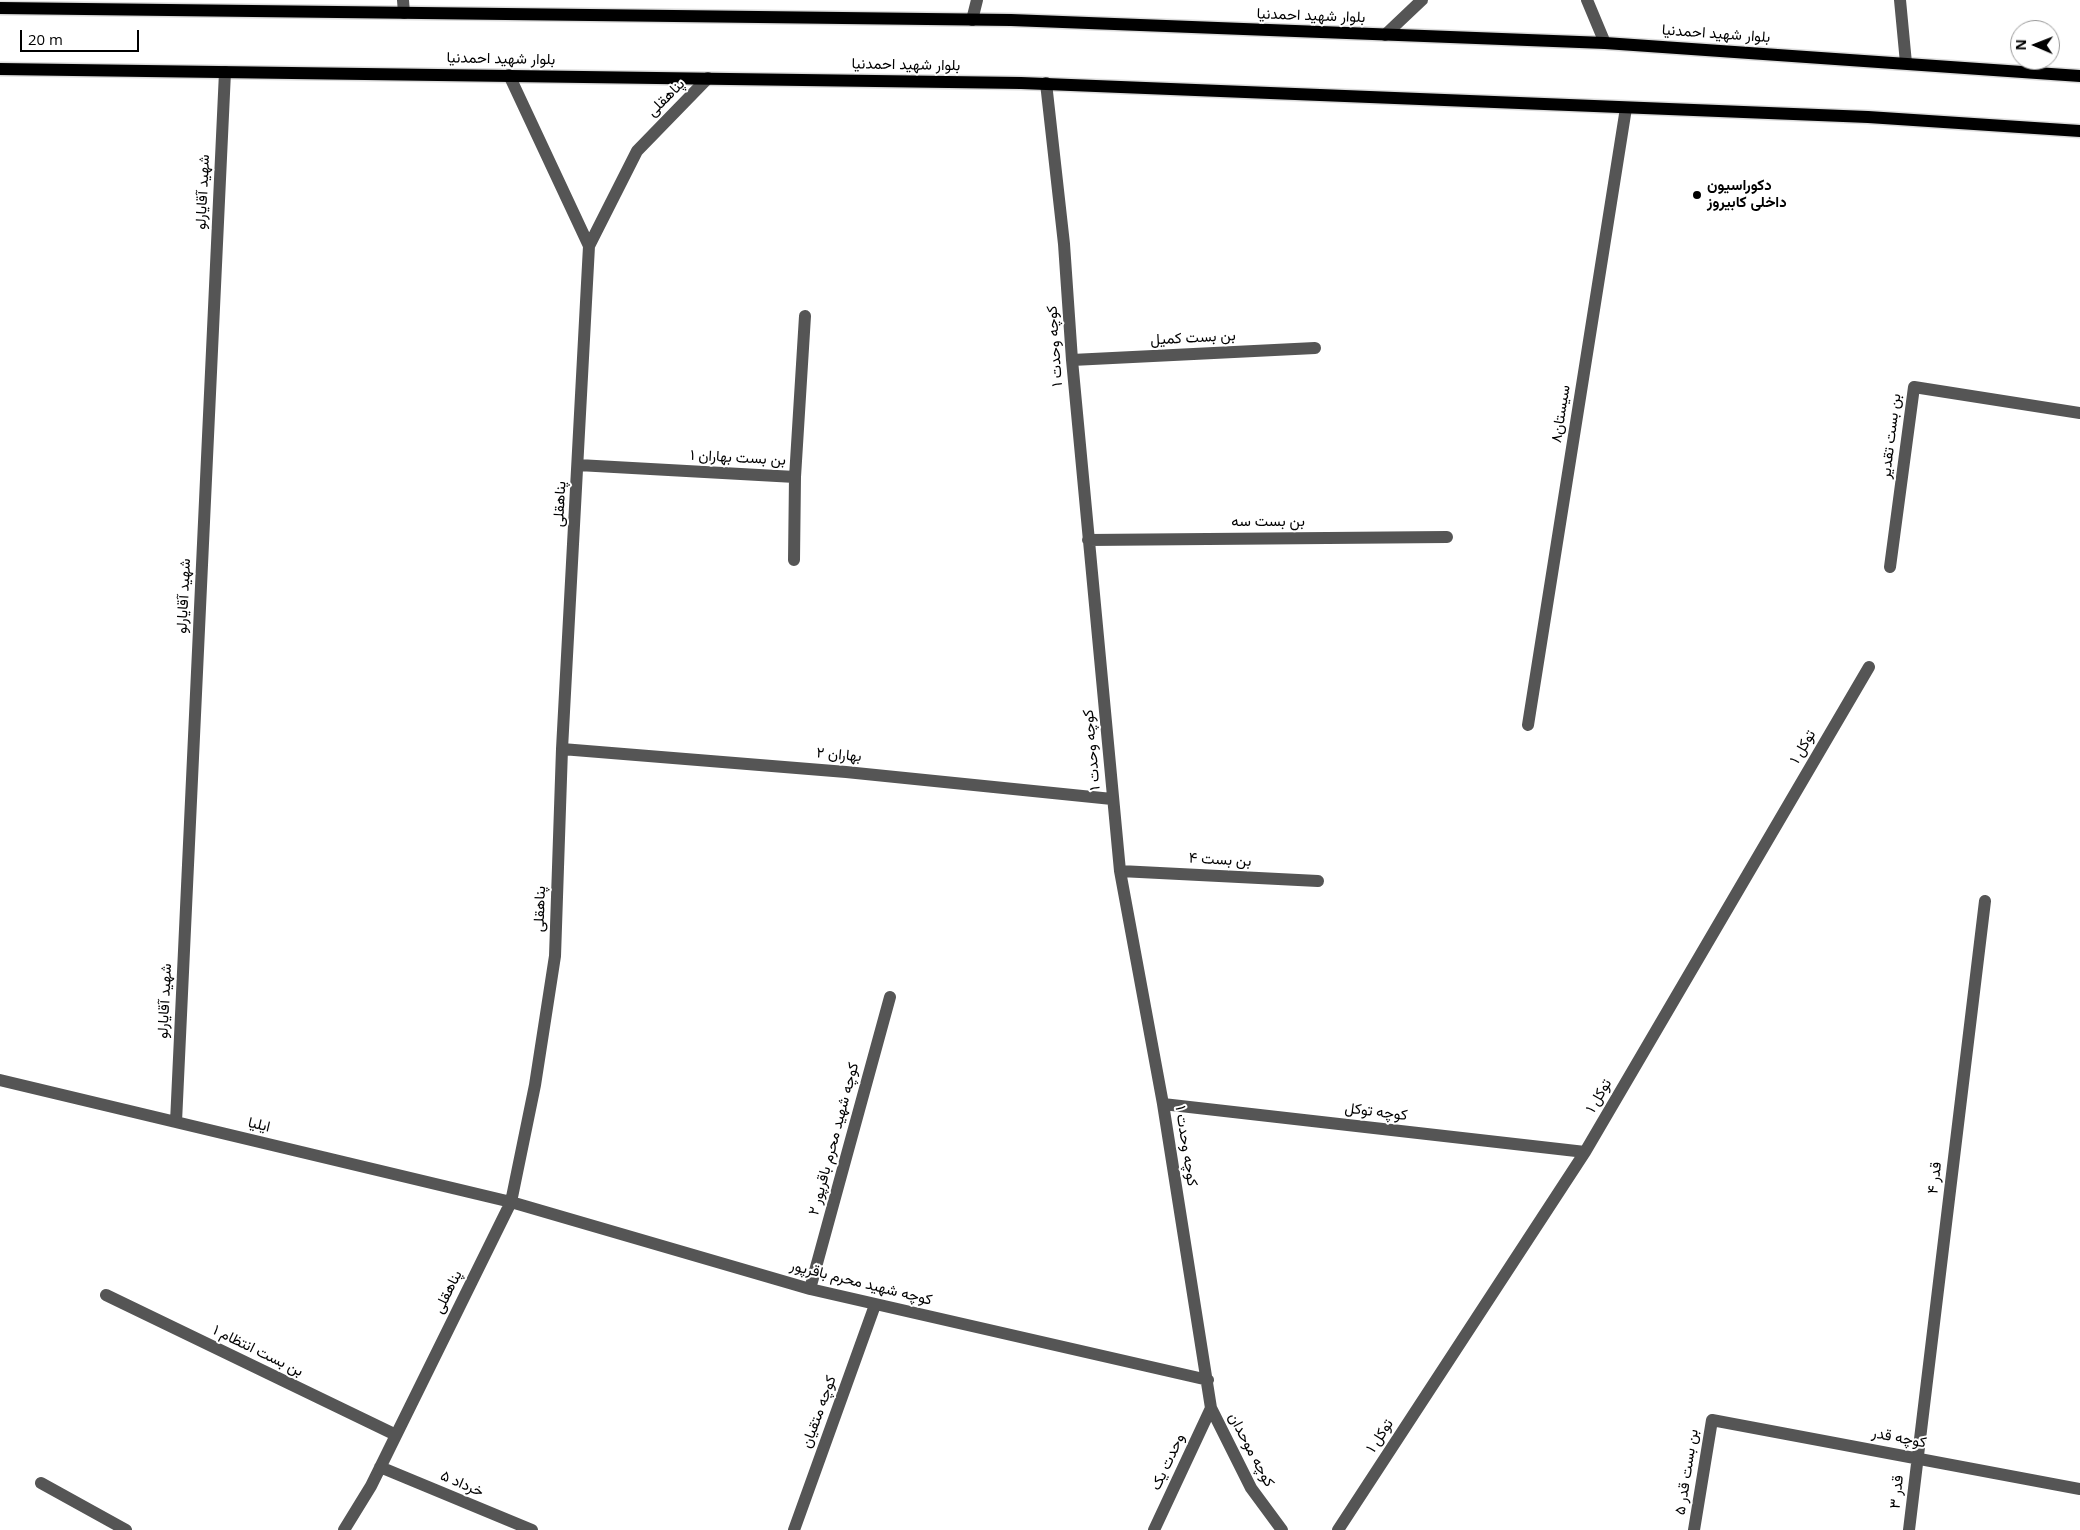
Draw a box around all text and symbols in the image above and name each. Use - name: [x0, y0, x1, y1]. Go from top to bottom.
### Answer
- street label: بلوار شهید احمدنیا: [1256, 5, 1366, 27]
- scale bar: [22, 20, 141, 52]
- north arrow: [2010, 20, 2060, 70]
- street label: بلوار شهید احمدنیا: [1661, 21, 1771, 47]
- text: 20 m: [28, 29, 63, 49]
- text: N: [2011, 39, 2030, 51]
- street label: بلوار شهید احمدنیا: [446, 49, 556, 69]
- street label: بلوار شهید احمدنیا: [851, 55, 961, 75]
- street label: پناهقلی: [643, 75, 689, 121]
- street label: شهید آقایارلو: [192, 154, 214, 230]
- place label: دکوراسیون داخلی کابیروز: [1707, 177, 1787, 212]
- marker: دکوراسیون داخلی کابیروز: [1691, 189, 1703, 201]
- street label: کوچه وحدت ۱: [1043, 305, 1067, 387]
- street label: بن بست کمیل: [1150, 327, 1236, 349]
- street label: سیستان۸: [1548, 384, 1574, 444]
- street label: بن بست تقدیر: [1877, 392, 1905, 480]
- street label: بن بست بهاران ۱: [690, 447, 786, 469]
- street label: پناهقلی: [550, 481, 570, 527]
- street label: بن بست سه: [1231, 513, 1305, 531]
- street label: شهید آقایارلو: [173, 558, 195, 634]
- street label: کوچه وحدت ۱: [1080, 709, 1104, 791]
- street label: توکل ۱: [1786, 727, 1820, 767]
- street label: بهاران ۲: [816, 744, 862, 766]
- street label: بن بست ۴: [1188, 849, 1252, 871]
- street label: پناهقلی: [530, 886, 550, 932]
- street label: شهید آقایارلو: [154, 963, 176, 1039]
- street label: کوچه شهید محرم باقرپور ۲: [805, 1061, 863, 1217]
- street label: توکل ۱: [1582, 1076, 1616, 1116]
- street label: کوچه توکل: [1344, 1099, 1408, 1125]
- street label: کوچه وحدت ۱: [1171, 1105, 1201, 1187]
- street label: ایلیا: [246, 1114, 272, 1136]
- street label: قدر ۴: [1924, 1161, 1946, 1195]
- street label: کوچه شهید محرم باقرپور: [788, 1257, 934, 1309]
- street label: پناهقلی: [430, 1267, 466, 1317]
- street label: بن بست انتظام ۱: [210, 1321, 306, 1381]
- street label: کوچه متقیان: [798, 1373, 840, 1451]
- street label: کوچه موحدان: [1224, 1410, 1278, 1490]
- street label: توکل ۱: [1363, 1416, 1397, 1456]
- street label: کوچه قدر: [1870, 1424, 1928, 1452]
- street label: بن بست قدر ۵: [1671, 1428, 1703, 1516]
- street label: وحدت یک: [1147, 1431, 1189, 1493]
- street label: خرداد ۵: [438, 1467, 486, 1501]
- street label: قدر ۳: [1886, 1474, 1908, 1510]

